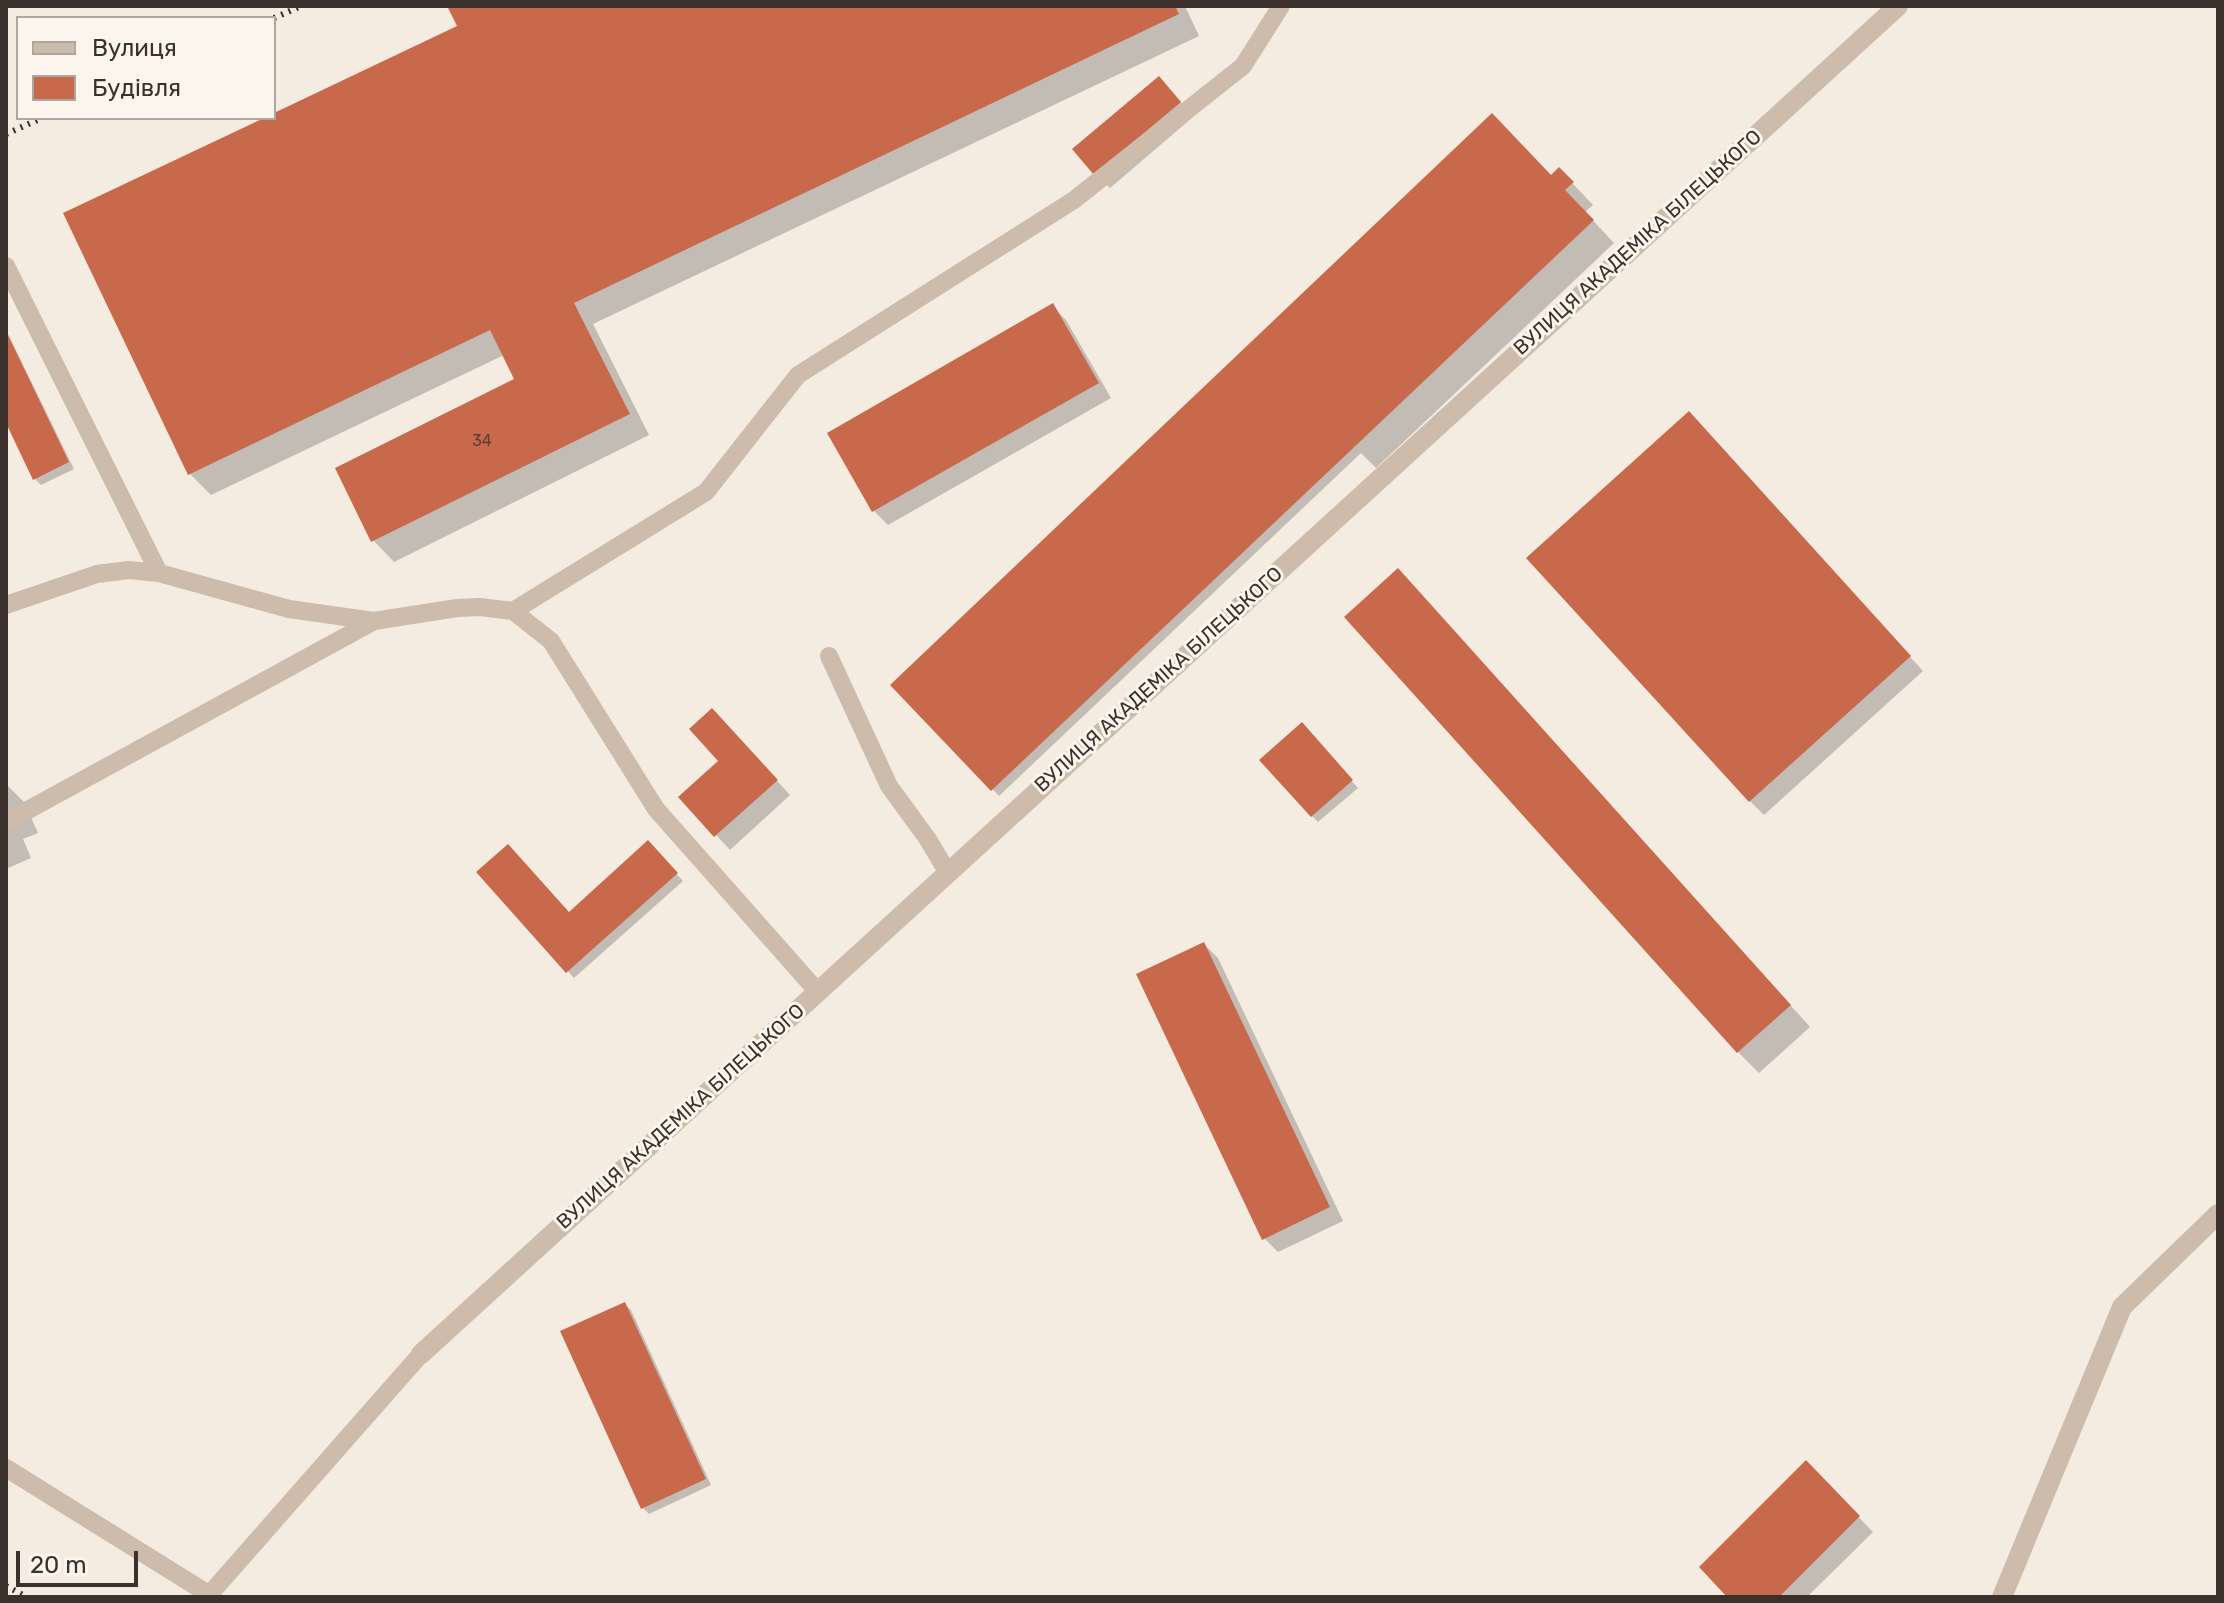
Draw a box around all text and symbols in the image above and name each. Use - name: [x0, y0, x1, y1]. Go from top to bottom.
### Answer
- legend: [16, 16, 276, 120]
- text: Вулиця: [92, 34, 177, 62]
- text: Будівля: [92, 74, 181, 102]
- street label: ВУЛИЦЯ АКАДЕМІКА БІЛЕЦЬКОГО: [1509, 125, 1767, 361]
- house number: 34: [472, 431, 492, 451]
- street label: ВУЛИЦЯ АКАДЕМІКА БІЛЕЦЬКОГО: [1030, 562, 1288, 798]
- street label: ВУЛИЦЯ АКАДЕМІКА БІЛЕЦЬКОГО: [552, 999, 810, 1235]
- scale bar: [20, 1535, 142, 1585]
- text: 20 m: [30, 1551, 87, 1579]

